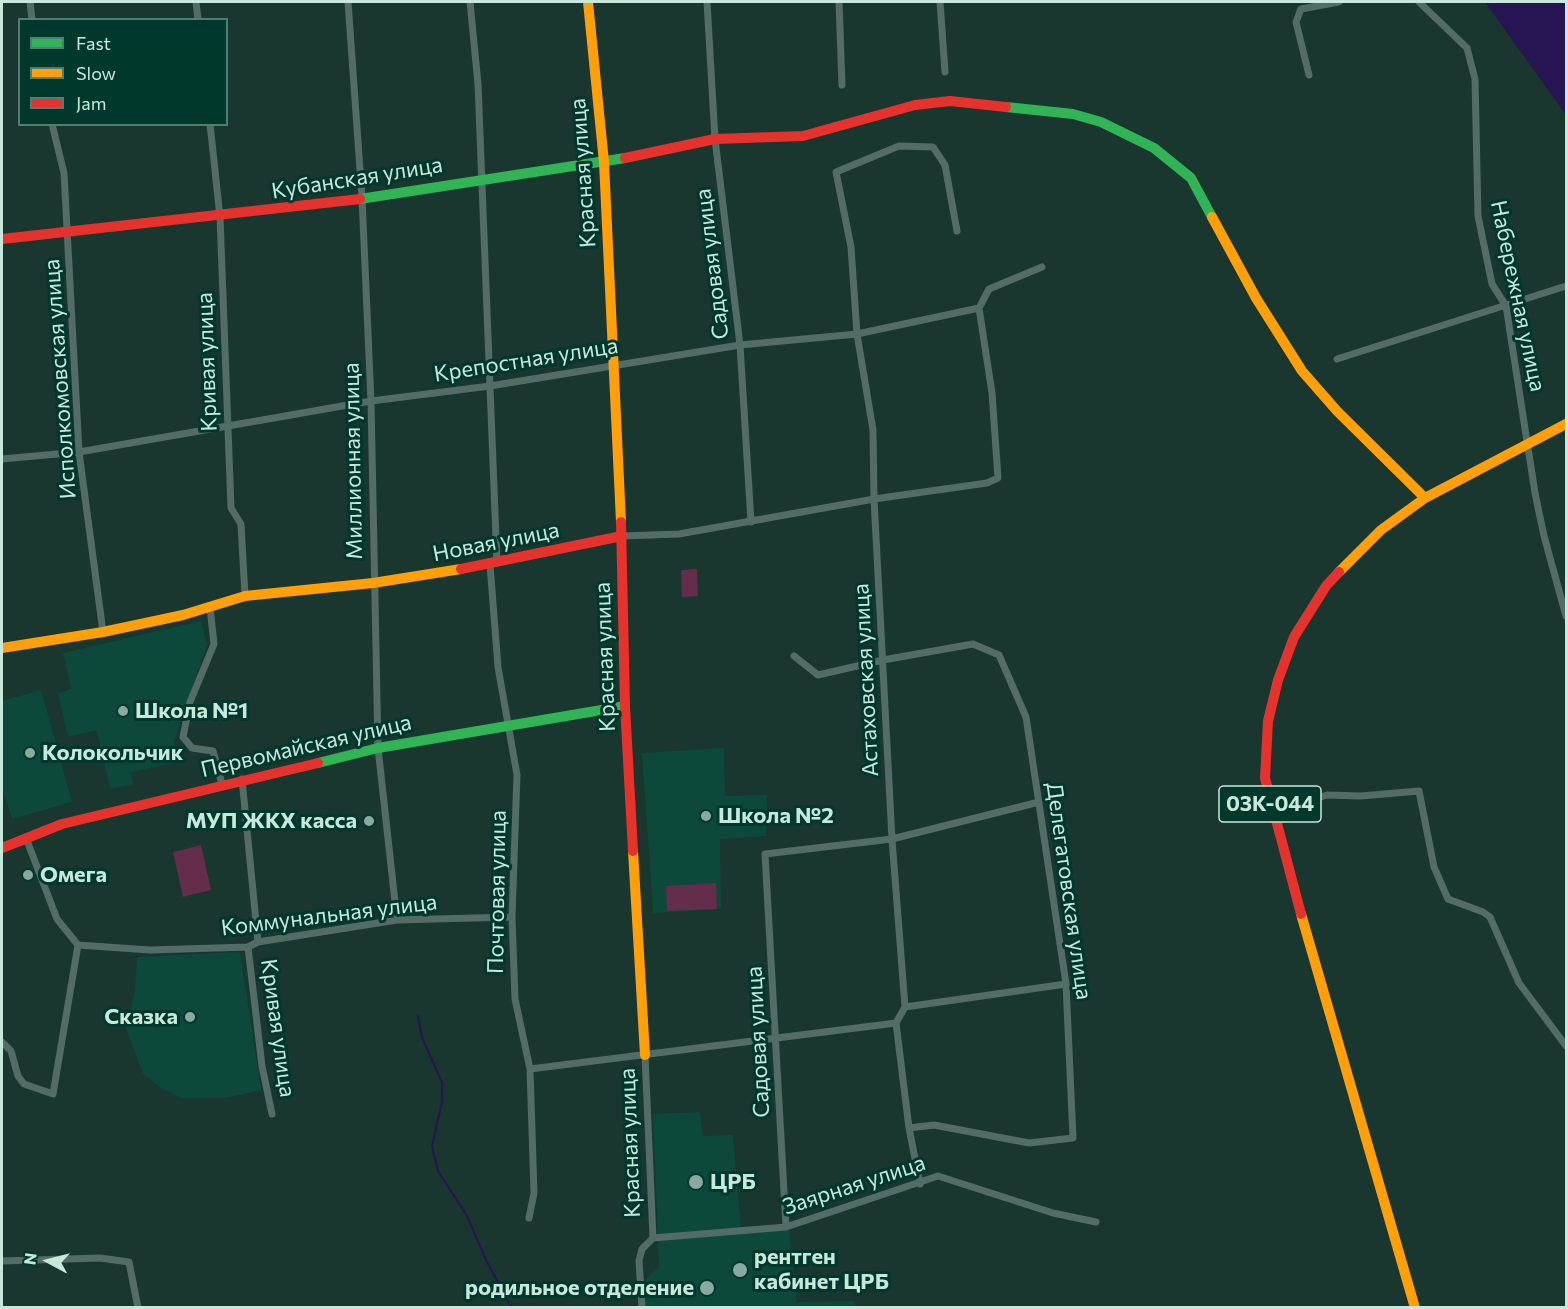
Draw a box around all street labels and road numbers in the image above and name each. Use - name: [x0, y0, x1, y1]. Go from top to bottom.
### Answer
- street label: Красная улица: [565, 97, 601, 249]
- street label: Кубанская улица: [270, 151, 444, 205]
- street label: Садовая улица: [690, 187, 734, 341]
- street label: Набережная улица: [1485, 198, 1551, 394]
- street label: Исполкомовская улица: [38, 258, 82, 500]
- street label: Кривая улица: [191, 292, 223, 432]
- street label: Крепостная улица: [432, 332, 620, 388]
- street label: Миллионная улица: [338, 362, 368, 560]
- street label: Новая улица: [430, 517, 562, 567]
- street label: Красная улица: [589, 582, 621, 732]
- street label: Астаховская улица: [848, 583, 884, 777]
- street label: Первомайская улица: [198, 709, 414, 783]
- street label: Делегатовская улица: [1041, 781, 1097, 1001]
- road number: 03К-044: [1219, 786, 1321, 822]
- street label: Почтовая улица: [482, 810, 512, 974]
- street label: Коммунальная улица: [219, 889, 439, 941]
- street label: Кривая улица: [255, 957, 301, 1099]
- street label: Садовая улица: [741, 966, 775, 1118]
- street label: Красная улица: [614, 1068, 646, 1218]
- street label: Заярная улица: [779, 1150, 929, 1220]

